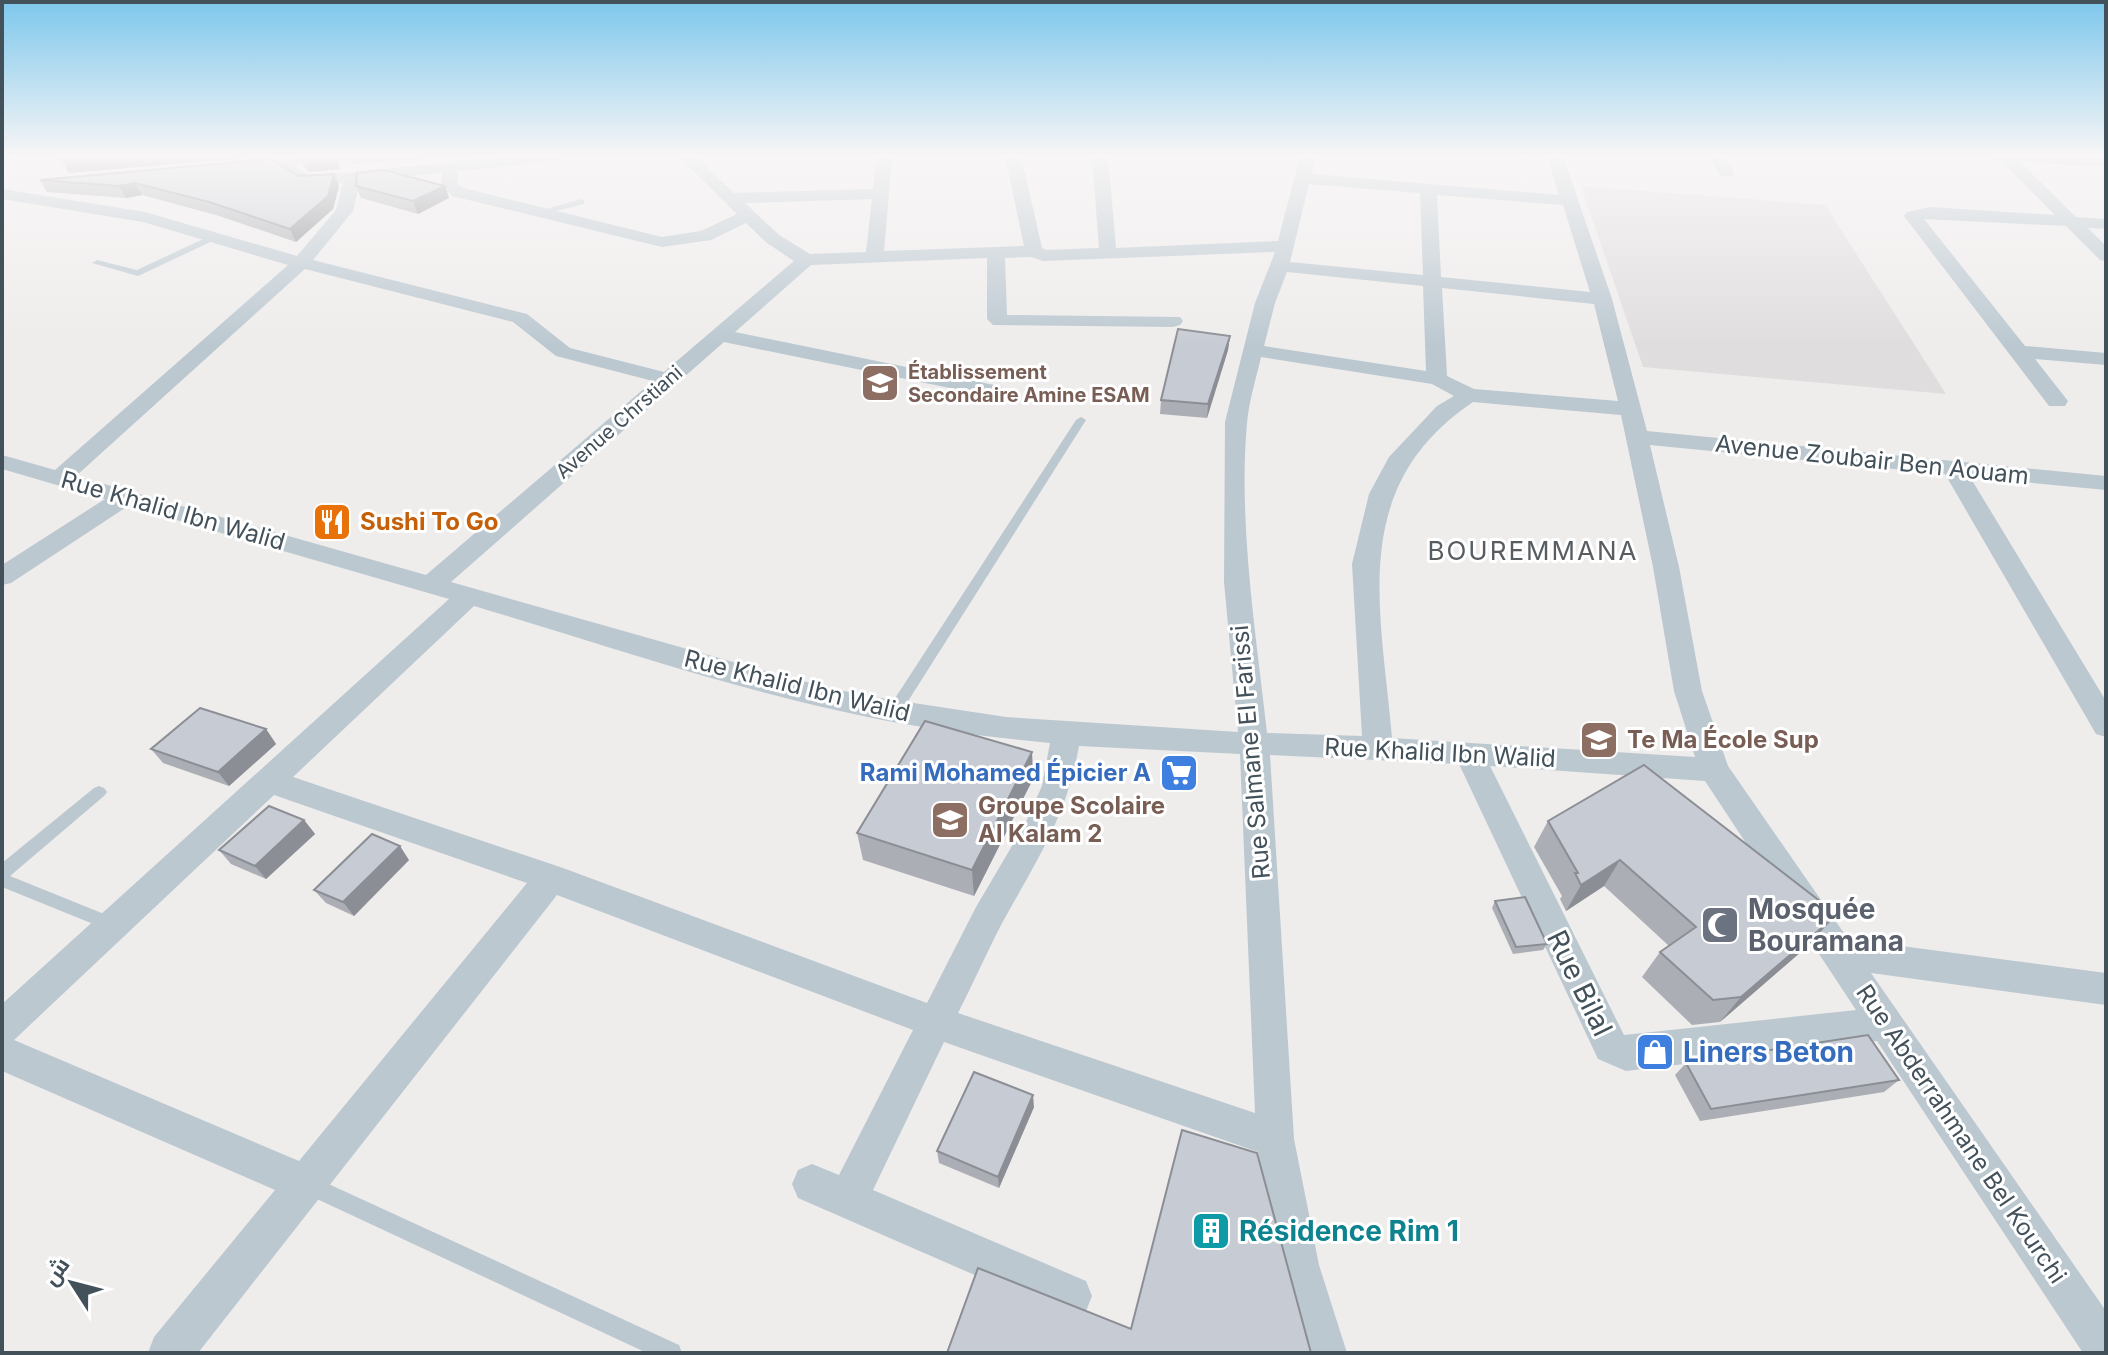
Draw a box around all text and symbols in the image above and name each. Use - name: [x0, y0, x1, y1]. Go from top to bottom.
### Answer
- place label: Établissement Secondaire Amine ESAM: [908, 359, 1150, 407]
- street label: Avenue Chrstiani: [551, 361, 687, 483]
- school or university icon: Établissement Secondaire Amine ESAM: [859, 362, 901, 404]
- street label: Avenue Zoubair Ben Aouam: [1714, 429, 2030, 490]
- street label: Rue Khalid Ibn Walid: [58, 465, 288, 556]
- restaurant icon: Sushi To Go: [311, 501, 353, 543]
- place label: Sushi To Go: [360, 507, 499, 536]
- district label: BOUREMMANA: [1427, 535, 1639, 566]
- street label: Rue Salmane El Farissi: [1225, 624, 1276, 880]
- street label: Rue Khalid Ibn Walid: [681, 643, 913, 728]
- school or university icon: Te Ma École Sup: [1578, 719, 1620, 761]
- place label: Te Ma École Sup: [1627, 725, 1819, 754]
- street label: Rue Khalid Ibn Walid: [1324, 732, 1556, 773]
- supermarket icon: Rami Mohamed Épicier A: [1158, 752, 1200, 794]
- place label: Rami Mohamed Épicier A: [860, 758, 1151, 787]
- place label: Groupe Scolaire Al Kalam 2: [978, 791, 1165, 848]
- school or university icon: Groupe Scolaire Al Kalam 2: [929, 799, 971, 841]
- place label: Mosquée Bouramana: [1748, 892, 1904, 958]
- mosque icon: Mosquée Bouramana: [1699, 904, 1741, 946]
- street label: Rue Bilal: [1540, 925, 1620, 1041]
- street label: Rue Abderrahmane Bel Kourchi: [1850, 979, 2072, 1289]
- shop icon: Liners Beton: [1634, 1031, 1676, 1073]
- place label: Liners Beton: [1683, 1035, 1854, 1069]
- building icon: Résidence Rim 1: [1190, 1210, 1232, 1252]
- place label: Résidence Rim 1: [1239, 1214, 1459, 1248]
- north arrow: [32, 1243, 112, 1323]
- text: ش: [37, 1252, 75, 1291]

